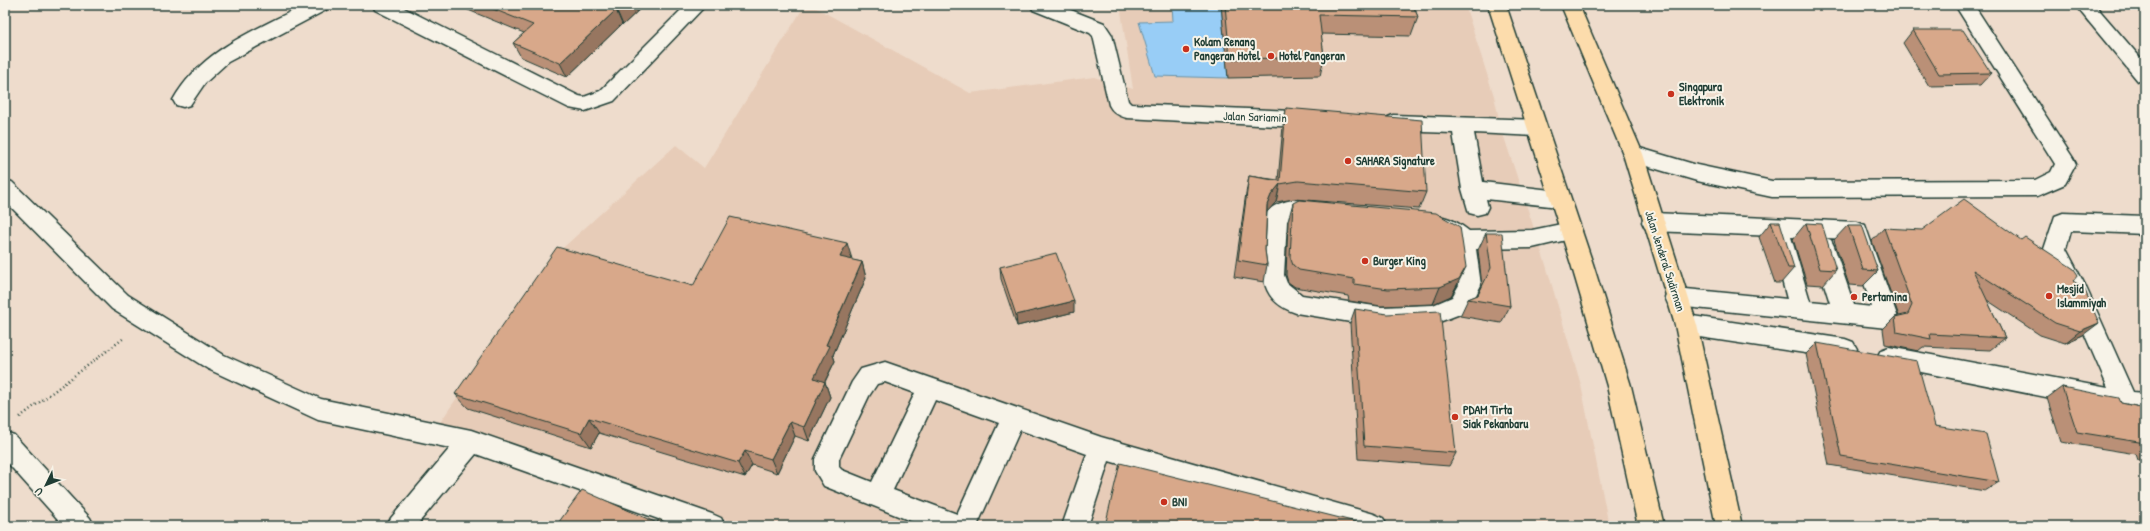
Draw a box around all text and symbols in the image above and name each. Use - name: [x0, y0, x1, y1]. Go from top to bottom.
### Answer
- place label: Kolam Renang Pangeran Hotel: [1194, 33, 1261, 65]
- marker: Kolam Renang Pangeran Hotel: [1181, 44, 1191, 54]
- place label: Hotel Pangeran: [1279, 47, 1346, 65]
- marker: Hotel Pangeran: [1266, 51, 1276, 61]
- place label: Singapura Elektronik: [1679, 78, 1724, 109]
- marker: Singapura Elektronik: [1666, 89, 1676, 99]
- street label: Jalan Sariamin: [1223, 107, 1287, 126]
- place label: SAHARA Signature: [1356, 152, 1435, 170]
- marker: SAHARA Signature: [1343, 156, 1353, 166]
- street label: Jalan Jenderal Sudirman: [1641, 208, 1690, 313]
- place label: Burger King: [1373, 252, 1426, 270]
- marker: Burger King: [1360, 256, 1370, 266]
- place label: Mesjid Islammiyah: [2057, 280, 2107, 312]
- place label: Pertamina: [1862, 288, 1907, 305]
- marker: Mesjid Islammiyah: [2044, 291, 2054, 301]
- marker: Pertamina: [1849, 292, 1859, 302]
- place label: PDAM Tirta Siak Pekanbaru: [1463, 401, 1529, 432]
- marker: PDAM Tirta Siak Pekanbaru: [1450, 412, 1460, 422]
- north arrow: [26, 465, 66, 505]
- text: U: [31, 485, 46, 499]
- place label: BNI: [1172, 493, 1187, 510]
- marker: BNI: [1159, 497, 1169, 507]

